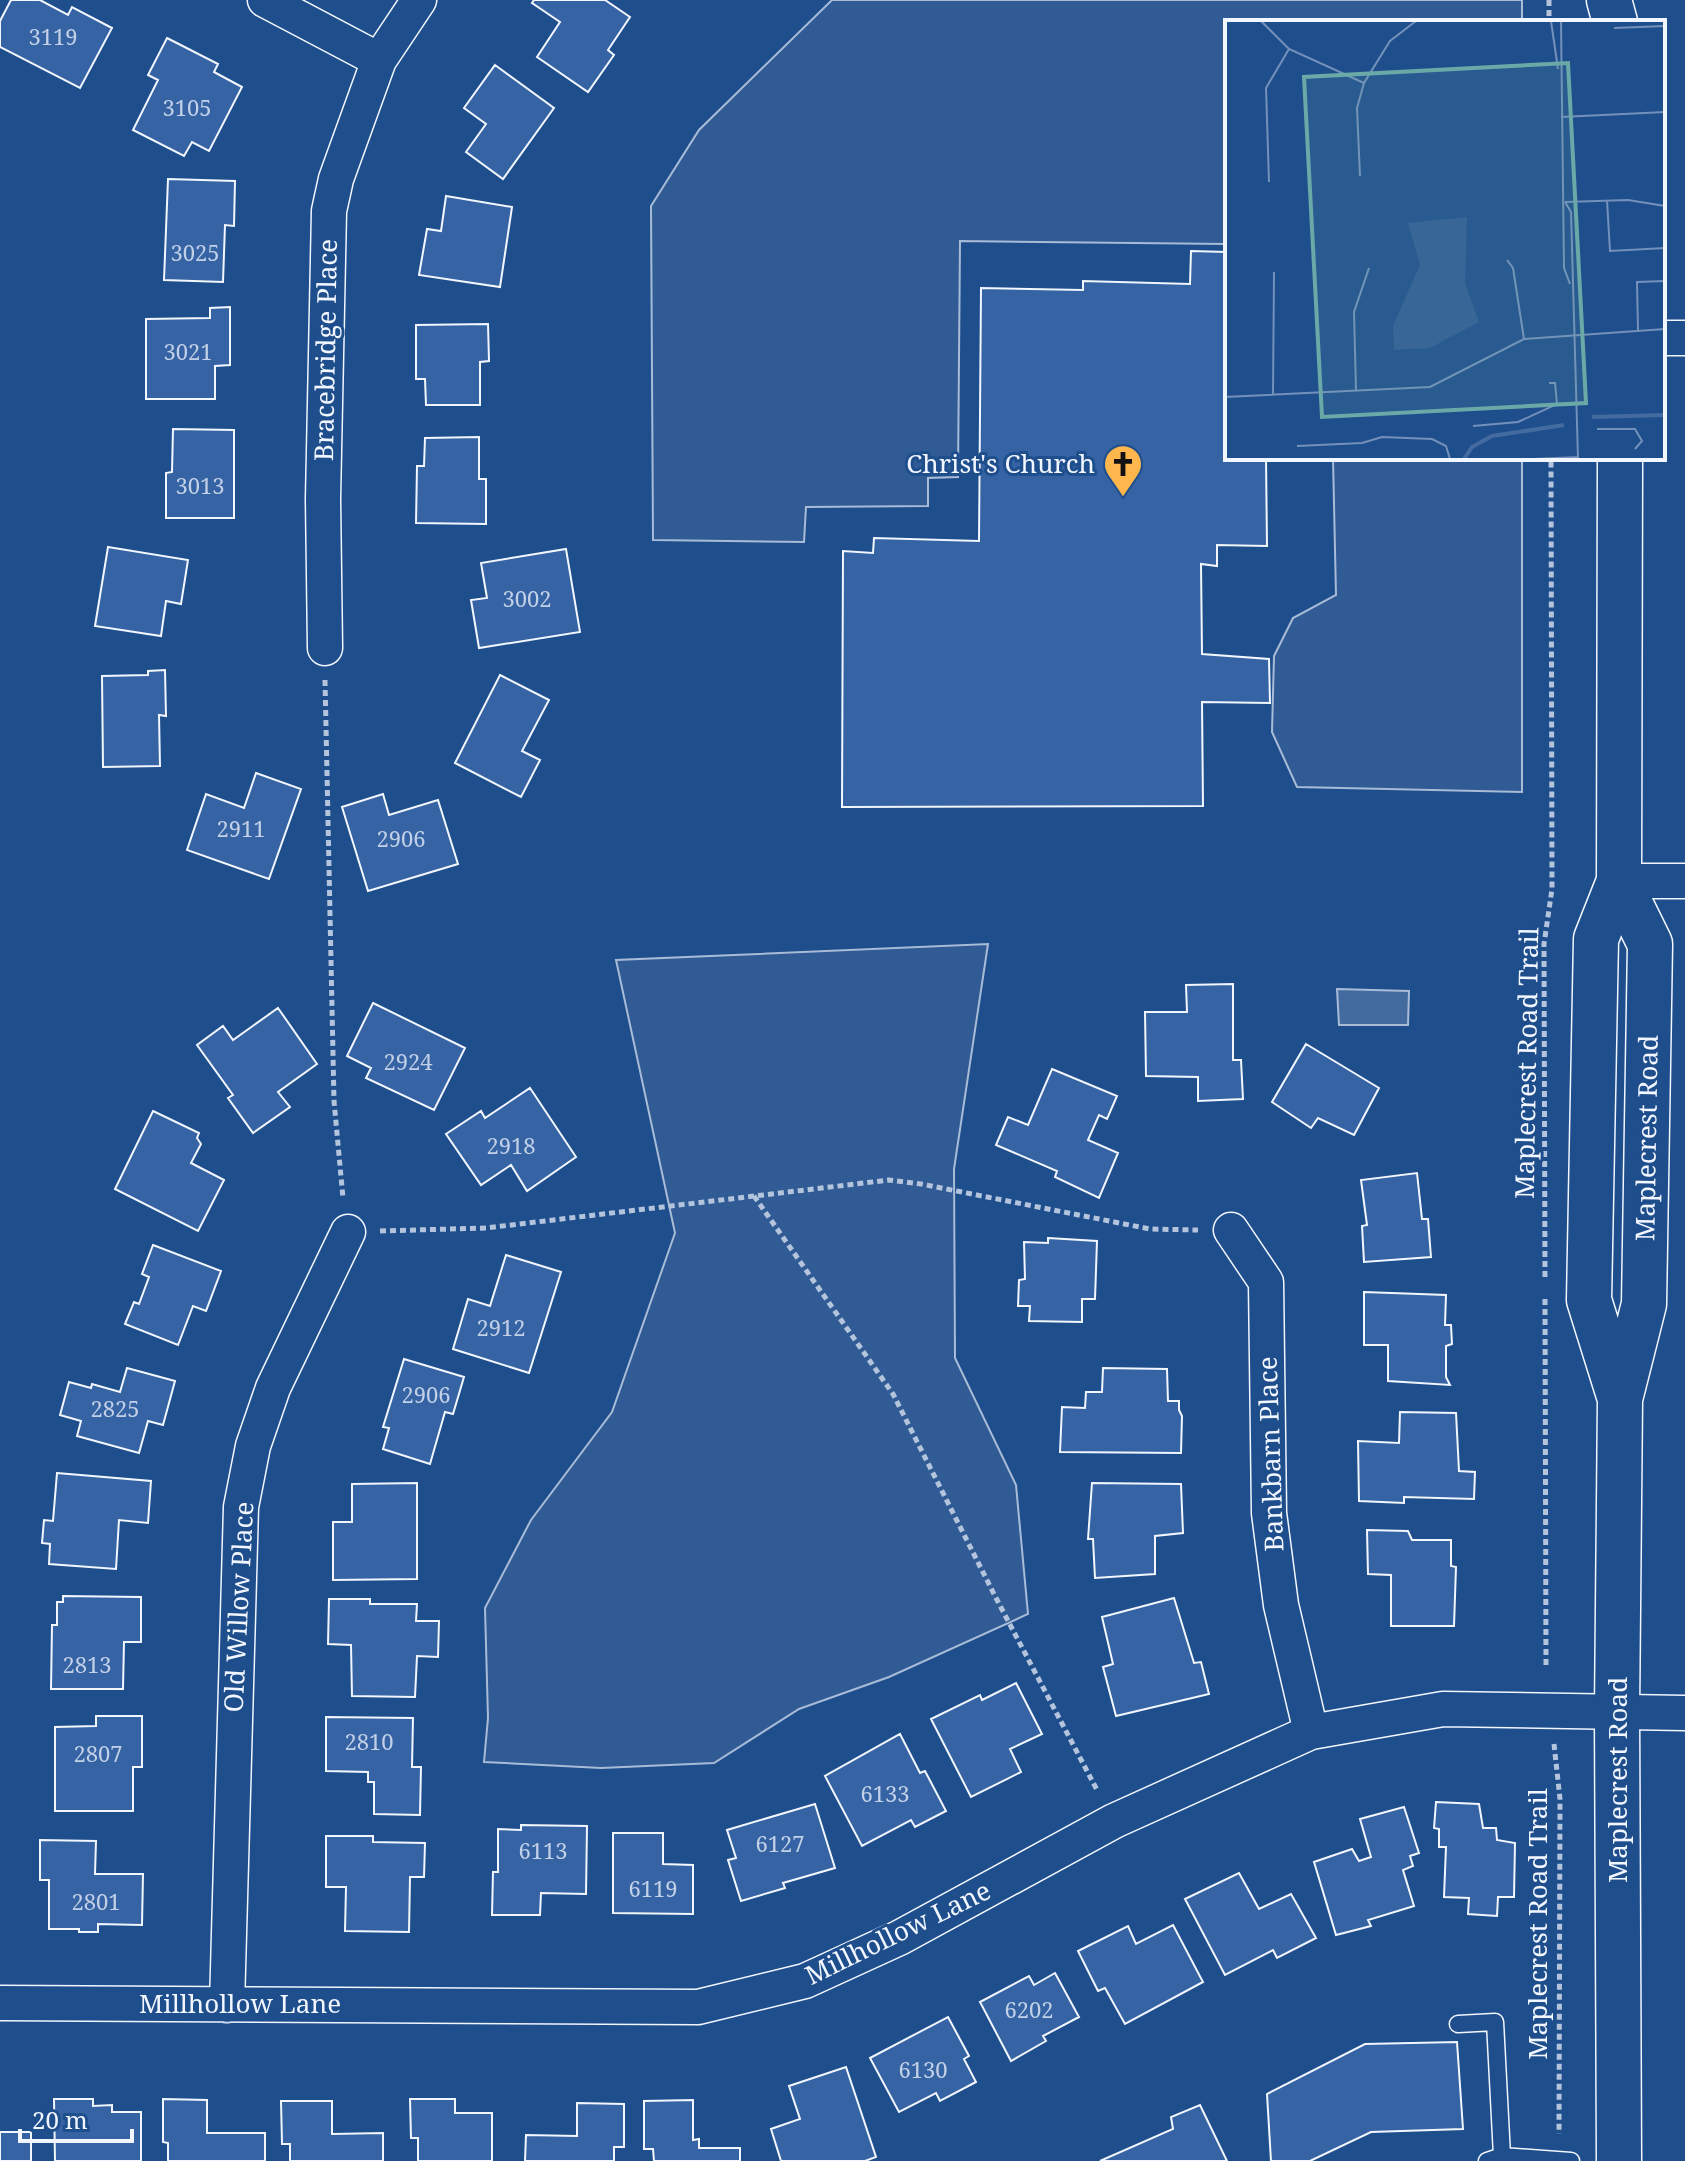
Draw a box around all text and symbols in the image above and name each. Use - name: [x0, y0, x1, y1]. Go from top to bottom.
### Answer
- inset map: [1225, 20, 1665, 460]
- house number: 3119: [28, 21, 78, 51]
- house number: 3105: [162, 92, 212, 122]
- house number: 3025: [170, 237, 220, 267]
- street label: Bracebridge Place: [305, 239, 345, 461]
- house number: 3021: [163, 336, 213, 366]
- church icon: Christ's Church: [1102, 443, 1144, 498]
- place label: Christ's Church: [906, 445, 1095, 481]
- house number: 3013: [175, 470, 225, 500]
- house number: 3002: [502, 583, 552, 613]
- house number: 2911: [216, 813, 266, 843]
- house number: 2906: [376, 823, 426, 853]
- street label: Maplecrest Road Trail: [1506, 927, 1546, 1199]
- street label: Maplecrest Road: [1626, 1035, 1666, 1241]
- house number: 2924: [383, 1046, 433, 1076]
- house number: 2918: [486, 1130, 536, 1160]
- house number: 2912: [476, 1312, 526, 1342]
- street label: Bankbarn Place: [1249, 1356, 1291, 1552]
- house number: 2906: [401, 1379, 451, 1409]
- house number: 2825: [90, 1393, 140, 1423]
- street label: Old Willow Place: [215, 1501, 261, 1713]
- house number: 2813: [62, 1649, 112, 1679]
- street label: Maplecrest Road: [1599, 1677, 1635, 1883]
- house number: 2810: [344, 1726, 394, 1756]
- house number: 2807: [73, 1738, 123, 1768]
- house number: 6133: [860, 1778, 910, 1808]
- street label: Maplecrest Road Trail: [1519, 1788, 1555, 2060]
- house number: 6127: [755, 1828, 805, 1858]
- house number: 6113: [518, 1835, 568, 1865]
- street label: Millhollow Lane: [799, 1872, 996, 1993]
- house number: 6119: [628, 1873, 678, 1903]
- house number: 2801: [71, 1886, 121, 1916]
- street label: Millhollow Lane: [139, 1985, 341, 2021]
- house number: 6202: [1004, 1994, 1054, 2024]
- house number: 6130: [898, 2054, 948, 2084]
- scale bar: [20, 2093, 132, 2143]
- text: 20 m: [32, 2103, 88, 2136]

